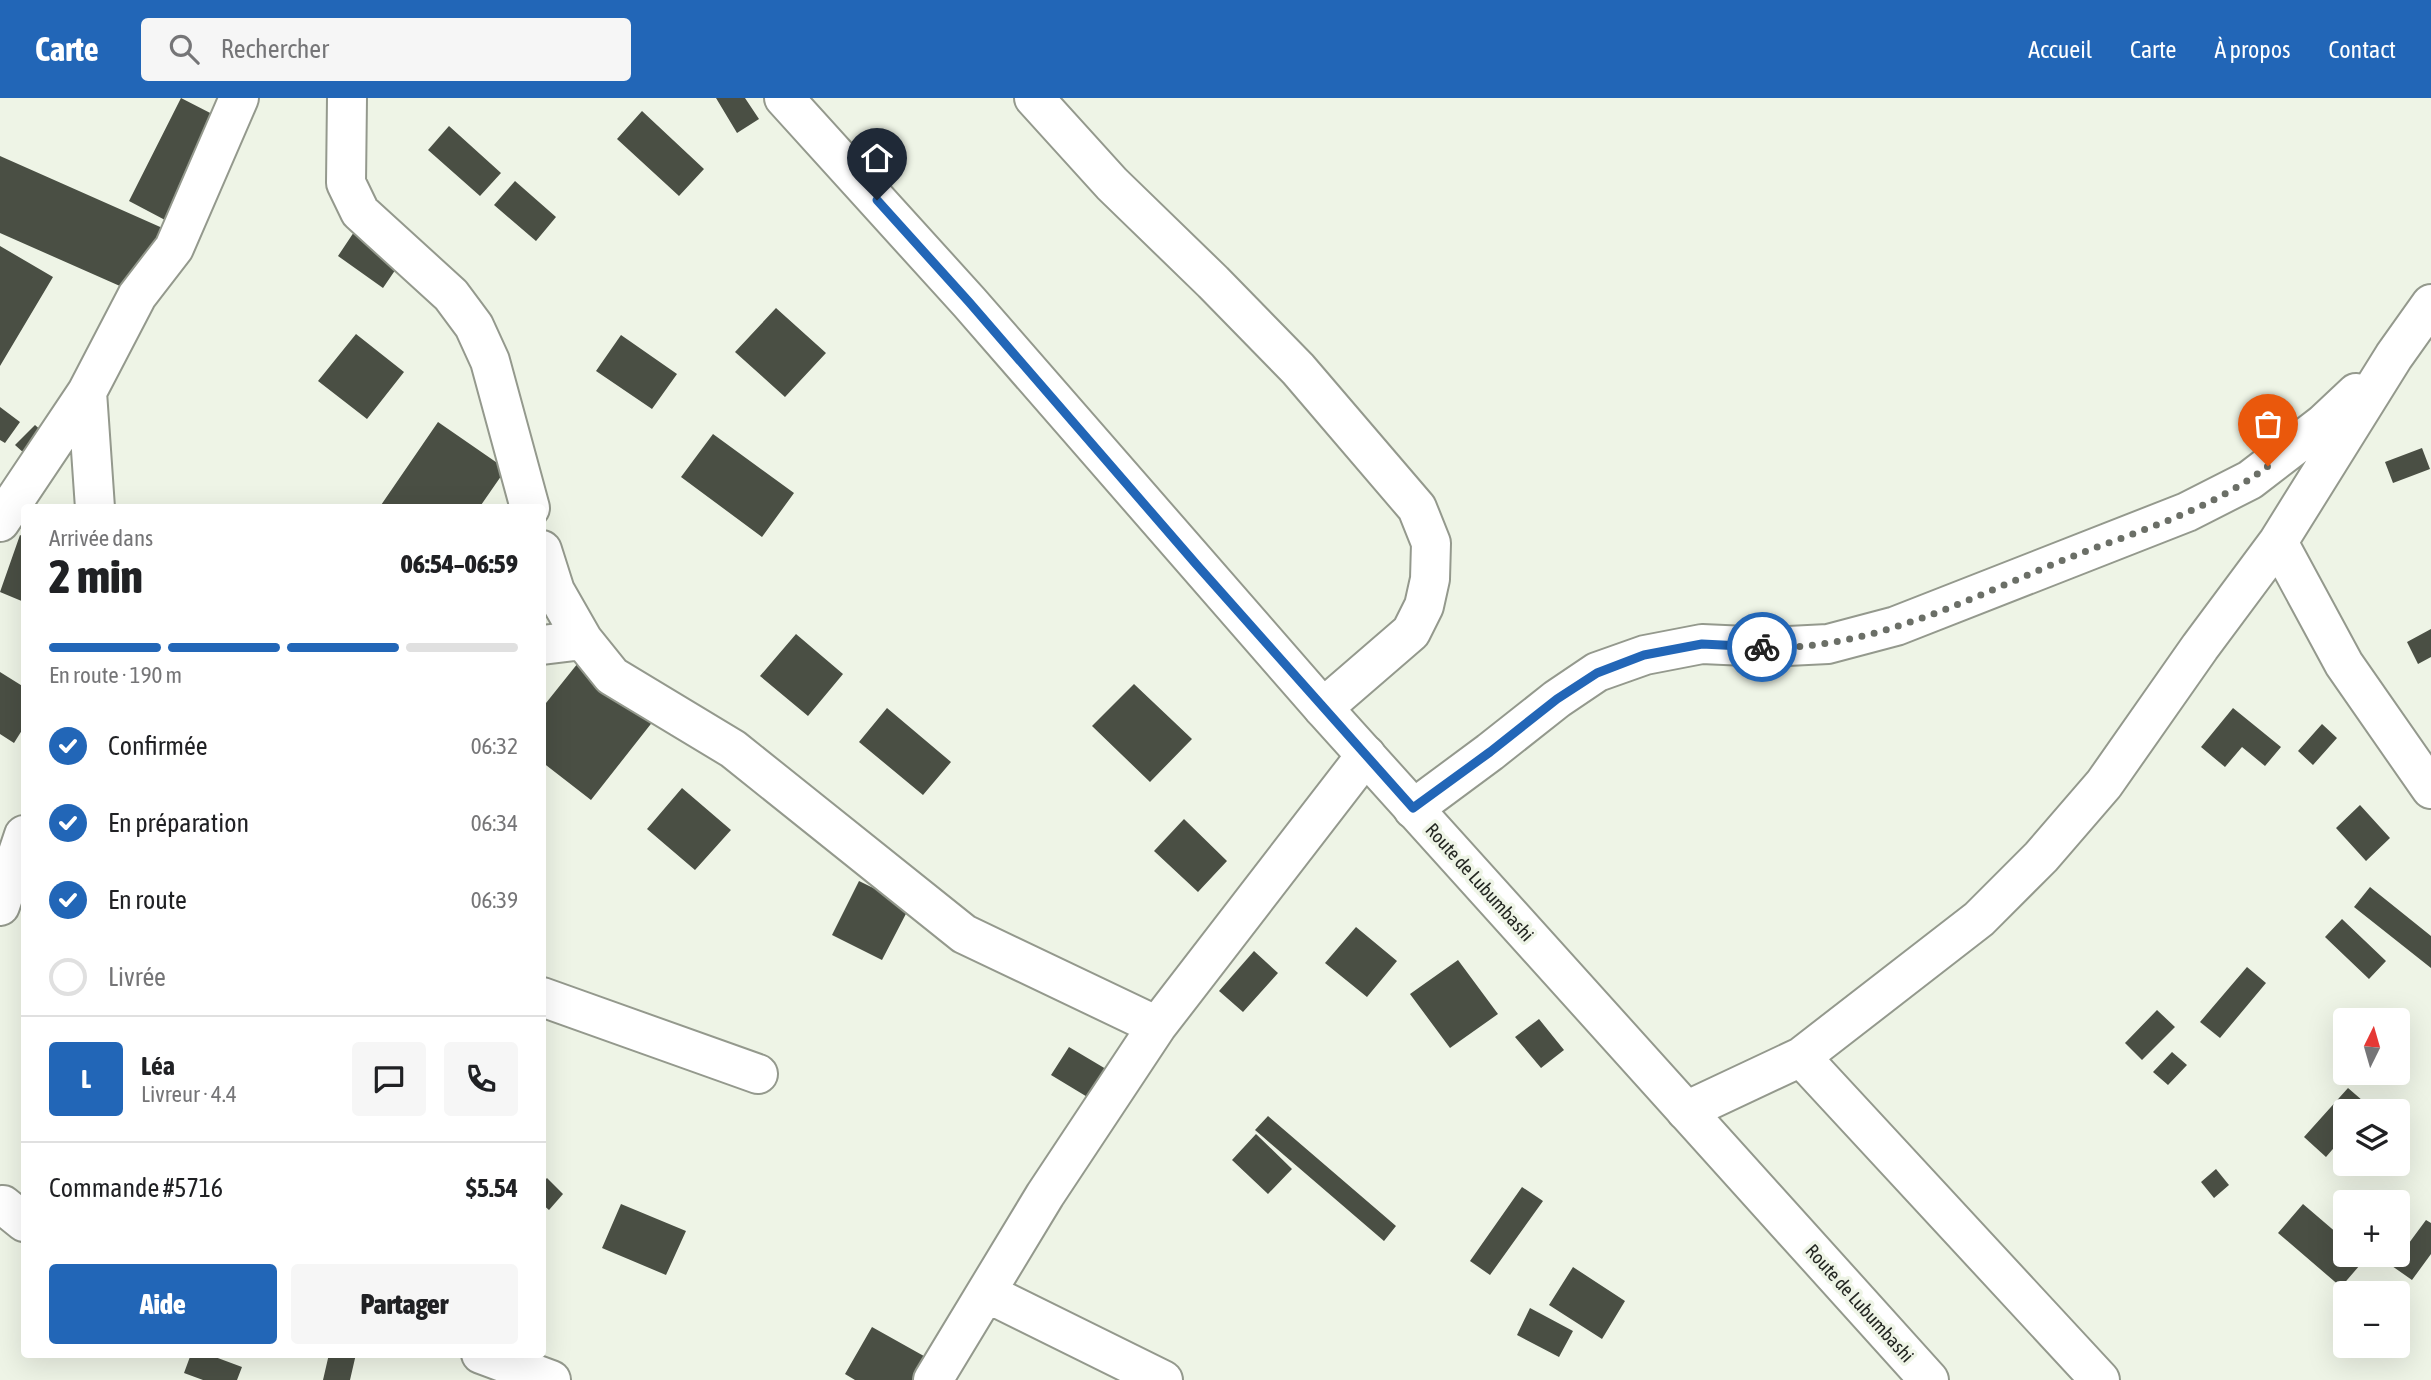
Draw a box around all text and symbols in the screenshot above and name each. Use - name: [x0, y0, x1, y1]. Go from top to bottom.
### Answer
- search box: [141, 18, 631, 81]
- text: Carte: [35, 30, 99, 68]
- icon: search: [165, 30, 203, 68]
- text: Rechercher: [221, 34, 329, 64]
- text: Accueil: [2028, 36, 2092, 63]
- text: Carte: [2130, 36, 2176, 63]
- text: À propos: [2214, 36, 2290, 63]
- text: Contact: [2328, 36, 2396, 63]
- pin: [847, 128, 907, 200]
- icon: home: [858, 139, 896, 177]
- pin: [2238, 394, 2298, 466]
- icon: bag: [2249, 405, 2287, 443]
- text: Arrivée dans: [49, 525, 153, 551]
- text: 06:54–06:59: [401, 549, 518, 579]
- text: 2 min: [49, 550, 143, 603]
- courier: [1727, 612, 1797, 682]
- icon: bike: [1743, 628, 1781, 666]
- text: En route · 190 m: [49, 662, 182, 688]
- icon: check: [49, 727, 87, 765]
- text: Confirmée: [108, 731, 208, 761]
- text: 06:32: [471, 733, 518, 759]
- icon: check: [49, 804, 87, 842]
- text: En préparation: [108, 808, 249, 838]
- text: 06:34: [471, 810, 518, 836]
- street label: Route de Lubumbashi: [1421, 819, 1539, 945]
- icon: check: [49, 881, 87, 919]
- text: En route: [108, 885, 187, 915]
- text: 06:39: [471, 887, 518, 913]
- text: Livrée: [108, 962, 166, 992]
- north arrow: [2333, 1008, 2410, 1085]
- map controls: [2333, 1008, 2410, 1358]
- button: chat: [352, 1042, 426, 1116]
- button: phone: [444, 1042, 518, 1116]
- text: Léa: [141, 1051, 175, 1081]
- text: L: [81, 1064, 91, 1094]
- text: Livreur · 4.4: [141, 1081, 237, 1107]
- button: layers: [2333, 1099, 2410, 1176]
- text: Commande #5716: [49, 1173, 223, 1203]
- text: $5.54: [466, 1173, 518, 1203]
- button: +: [2333, 1190, 2410, 1267]
- street label: Route de Lubumbashi: [1801, 1240, 1919, 1366]
- button: Aide: [49, 1264, 277, 1344]
- button: Partager: [291, 1264, 518, 1344]
- button: −: [2333, 1281, 2410, 1358]

